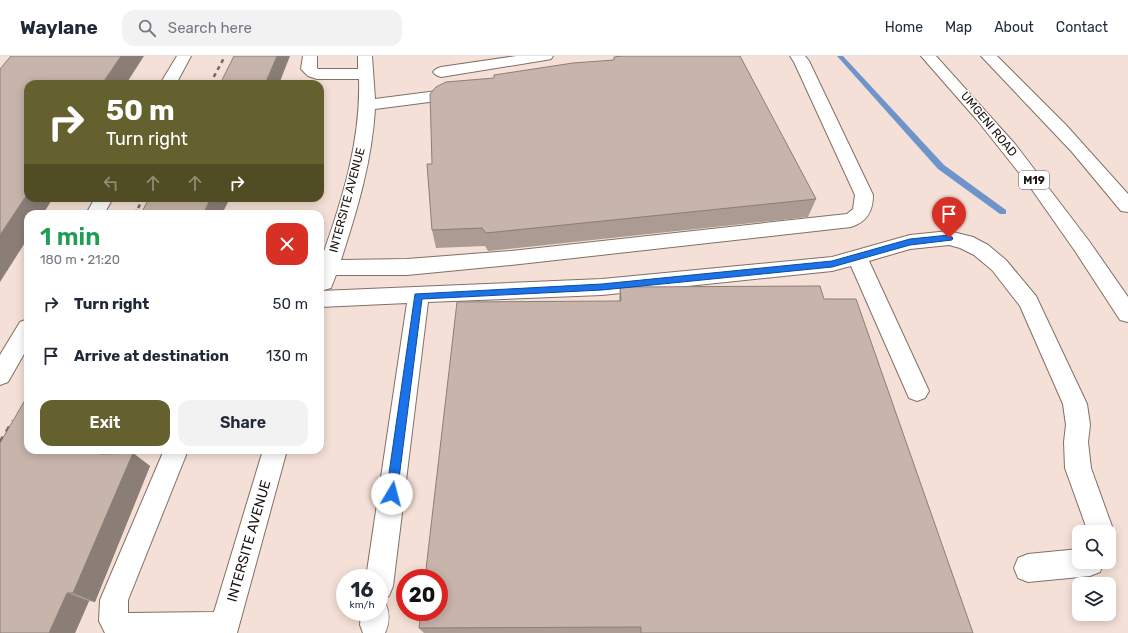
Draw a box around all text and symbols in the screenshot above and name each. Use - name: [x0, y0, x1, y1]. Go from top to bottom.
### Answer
- search box: [122, 10, 402, 46]
- text: Waylane: [20, 16, 98, 39]
- icon: search: [136, 17, 158, 39]
- text: Search here: [168, 19, 252, 37]
- text: Home: [885, 19, 923, 36]
- text: Map: [945, 19, 972, 36]
- text: About: [994, 19, 1034, 36]
- text: Contact: [1056, 19, 1108, 36]
- street label: UMGENI ROAD: [958, 89, 1020, 159]
- text: 50 m: [106, 94, 175, 127]
- icon: right: [40, 96, 92, 148]
- text: Turn right: [106, 128, 188, 150]
- street label: INTERSITE AVENUE: [326, 146, 368, 254]
- road number: M19: [1019, 171, 1049, 189]
- icon: left: [100, 172, 122, 194]
- icon: ahead: [142, 172, 164, 194]
- icon: ahead: [184, 172, 206, 194]
- icon: right: [226, 172, 248, 194]
- pin: [932, 197, 966, 238]
- icon: arrive: [938, 203, 960, 225]
- text: 1 min: [40, 223, 100, 251]
- button: close: [266, 223, 308, 265]
- text: 180 m · 21:20: [40, 252, 120, 267]
- icon: right: [40, 293, 62, 315]
- text: Turn right: [74, 295, 149, 313]
- text: 50 m: [273, 295, 308, 313]
- icon: arrive: [40, 345, 62, 367]
- text: Arrive at destination: [74, 347, 229, 365]
- text: 130 m: [266, 347, 308, 365]
- button: Exit: [40, 400, 170, 446]
- button: Share: [178, 400, 308, 446]
- position arrow: [371, 473, 413, 515]
- street label: INTERSITE AVENUE: [223, 478, 275, 604]
- map controls: [1072, 525, 1116, 621]
- button: search: [1072, 525, 1116, 569]
- speed limit sign: 20: [396, 569, 448, 621]
- button: layers: [1072, 577, 1116, 621]
- text: 16: [351, 578, 373, 602]
- text: km/h: [350, 599, 374, 611]

